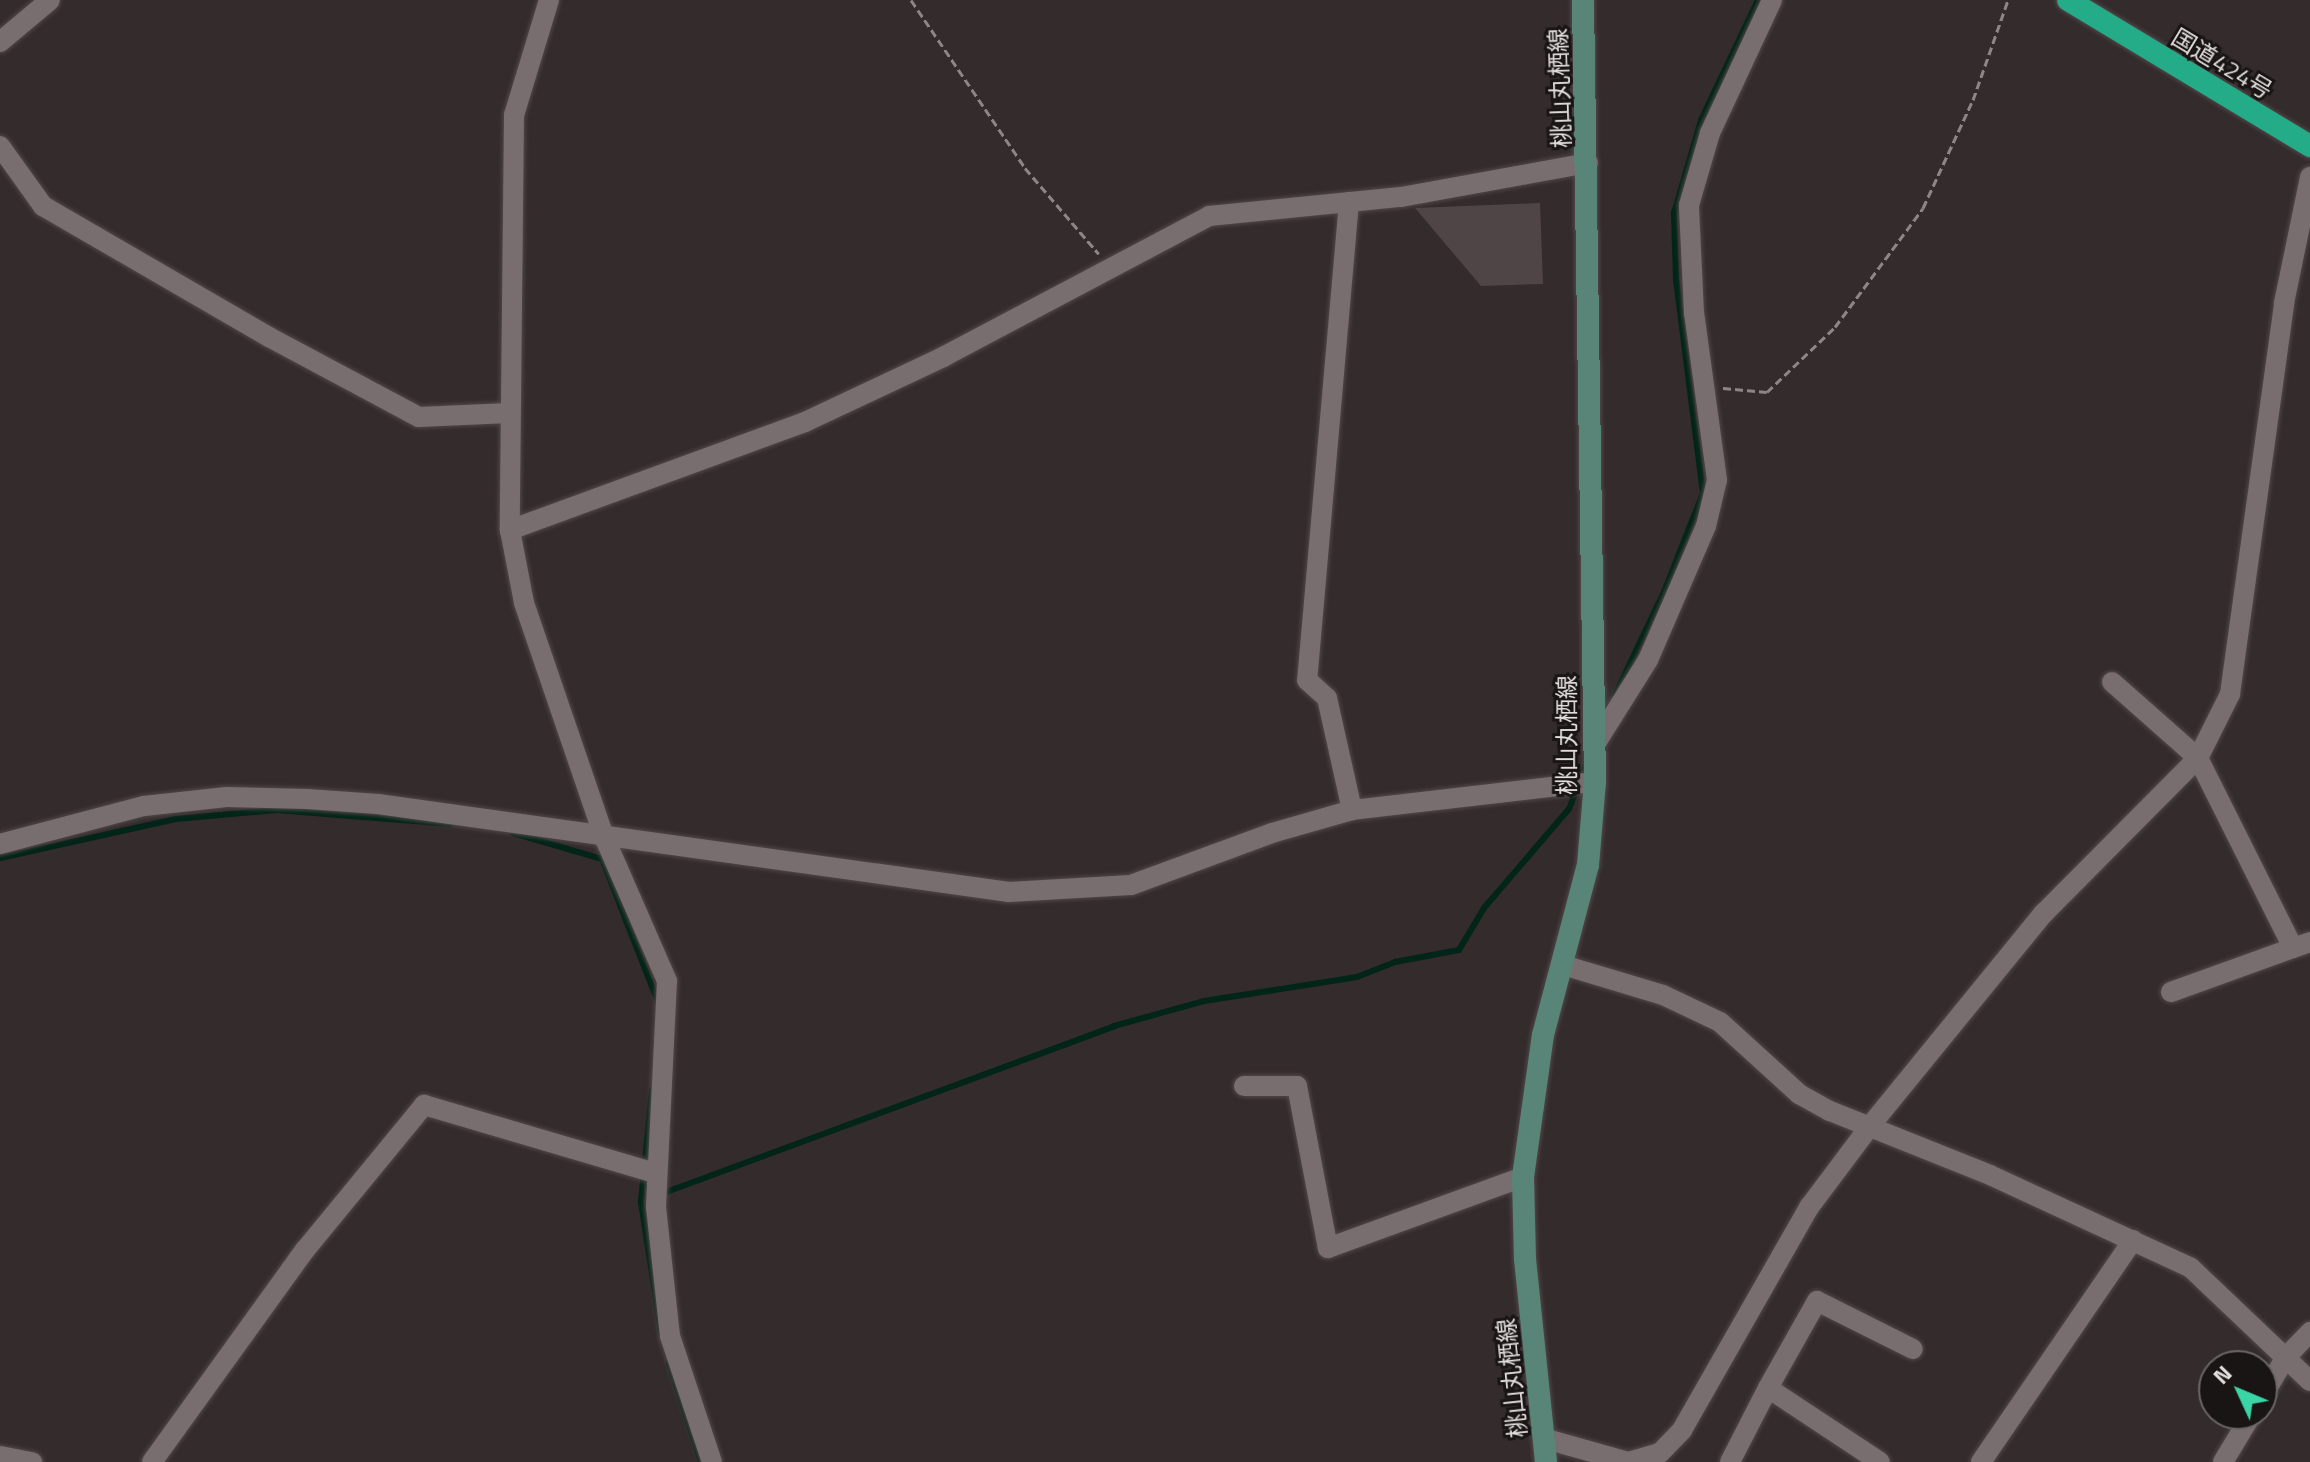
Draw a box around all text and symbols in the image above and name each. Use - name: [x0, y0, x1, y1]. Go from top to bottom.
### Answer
- street label: 国道424号: [2166, 23, 2278, 105]
- street label: 桃山丸栖線: [1544, 28, 1576, 148]
- street label: 桃山丸栖線: [1553, 675, 1581, 795]
- street label: 桃山丸栖線: [1491, 1317, 1533, 1439]
- north arrow: [2198, 1350, 2278, 1430]
- text: N: [2205, 1357, 2240, 1392]

